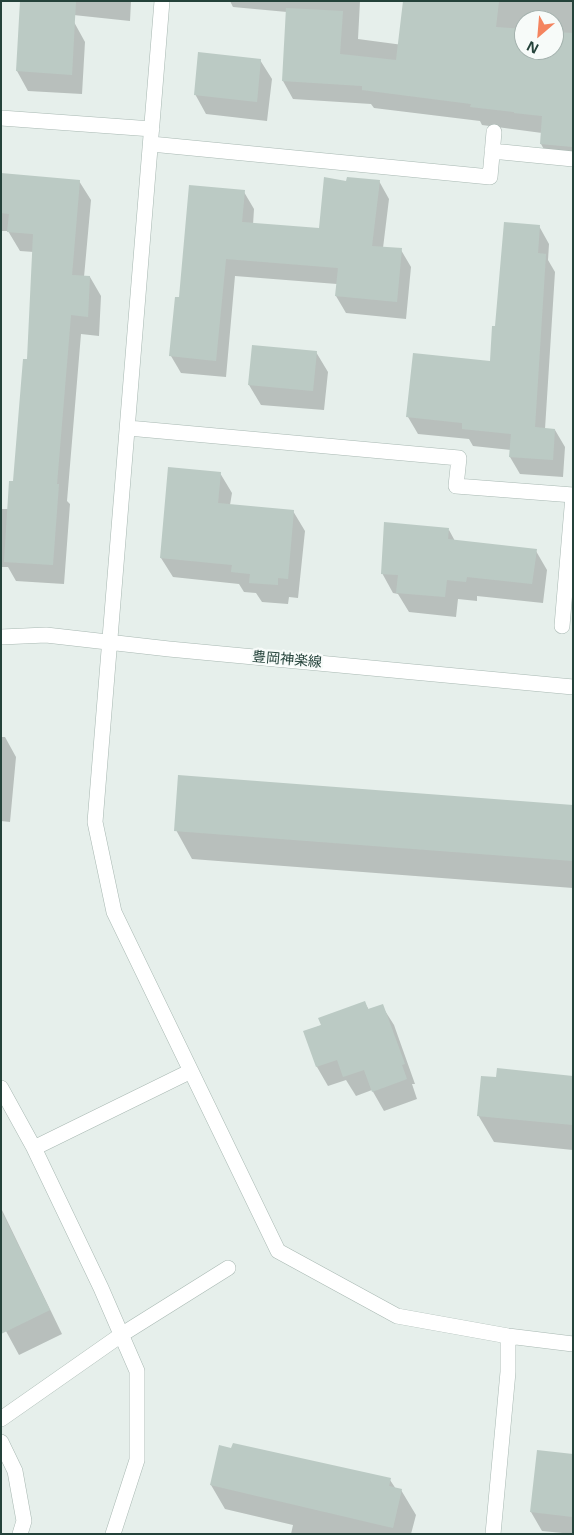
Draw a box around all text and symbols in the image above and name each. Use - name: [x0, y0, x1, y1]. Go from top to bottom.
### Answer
- north arrow: [514, 10, 564, 60]
- text: N: [523, 37, 542, 59]
- street label: 豊岡神楽線: [251, 649, 323, 671]

